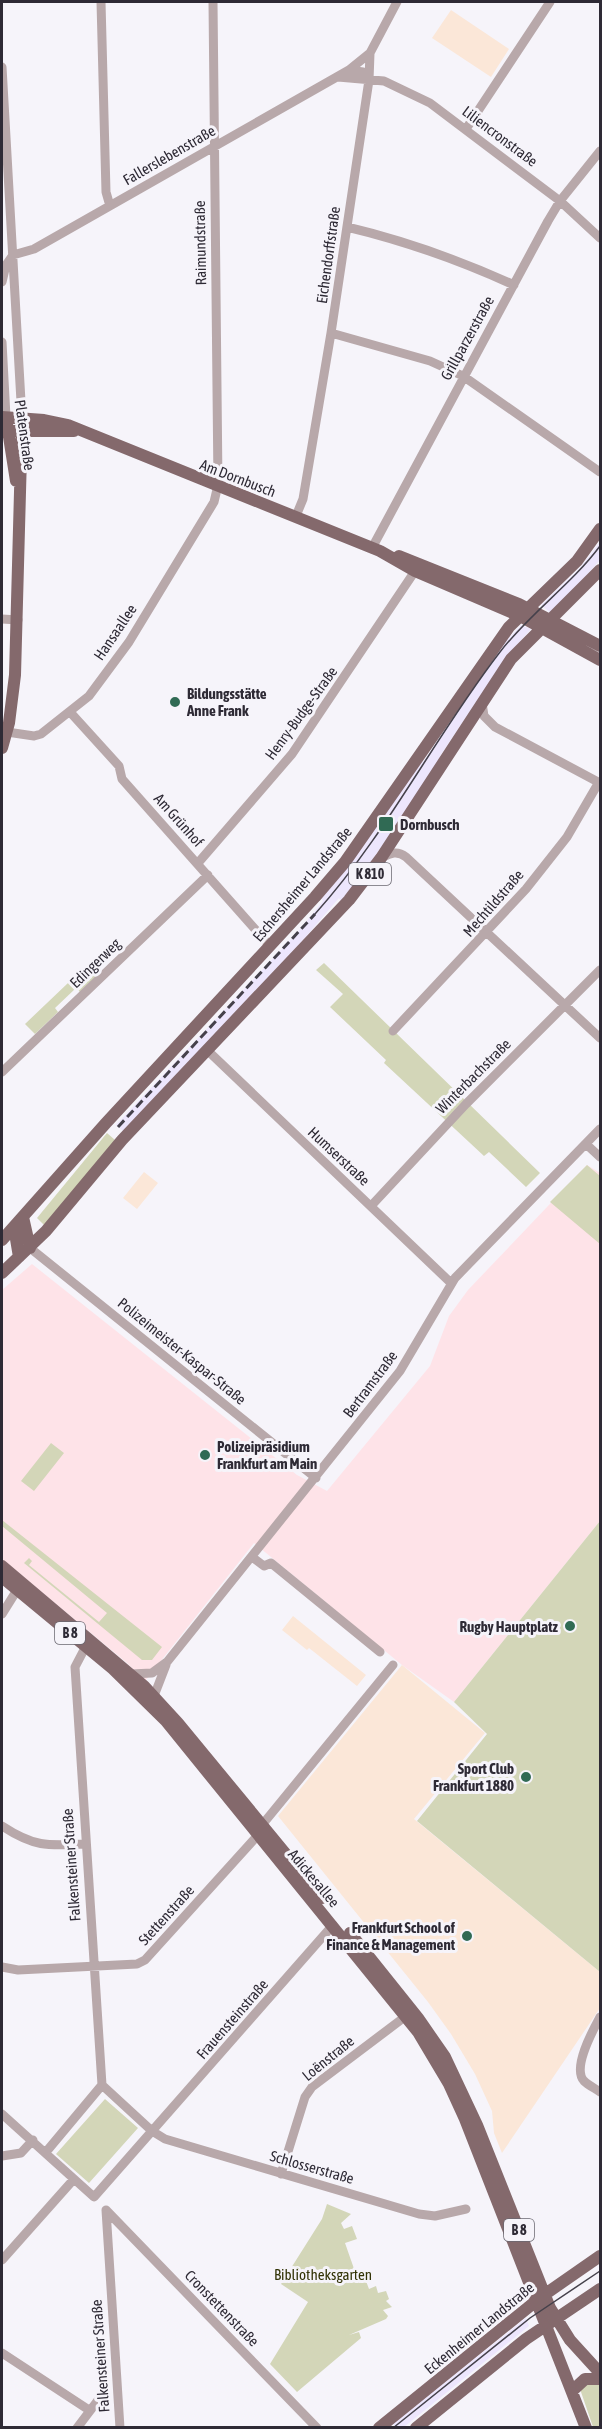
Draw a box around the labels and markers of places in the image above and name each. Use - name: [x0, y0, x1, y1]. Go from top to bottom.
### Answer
- place label: Bildungsstätte Anne Frank: [186, 685, 267, 719]
- marker: Bildungsstätte Anne Frank: [168, 695, 182, 709]
- marker: Dornbusch: [377, 815, 395, 833]
- place label: Dornbusch: [400, 816, 460, 833]
- place label: Polizeipräsidium Frankfurt am Main: [217, 1438, 317, 1472]
- marker: Polizeipräsidium Frankfurt am Main: [198, 1448, 212, 1462]
- place label: Rugby Hauptplatz: [459, 1618, 559, 1635]
- marker: Rugby Hauptplatz: [563, 1619, 577, 1633]
- place label: Sport Club Frankfurt 1880: [433, 1760, 514, 1794]
- marker: Sport Club Frankfurt 1880: [519, 1770, 533, 1784]
- place label: Frankfurt School of Finance & Management: [326, 1919, 456, 1953]
- marker: Frankfurt School of Finance & Management: [460, 1929, 474, 1943]

